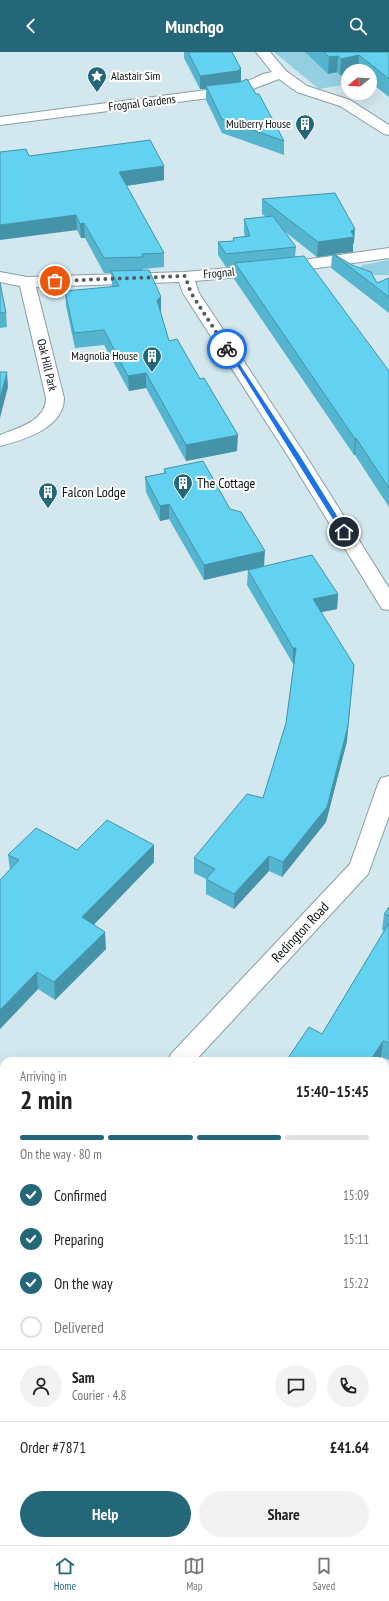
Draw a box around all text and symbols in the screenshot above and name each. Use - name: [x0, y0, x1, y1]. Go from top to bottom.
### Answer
- icon: back: [20, 15, 42, 37]
- text: Munchgo: [165, 15, 224, 38]
- icon: search: [347, 15, 369, 37]
- north arrow: [341, 64, 377, 100]
- map controls: [341, 64, 377, 100]
- place icon: Alastair Sim: [86, 65, 108, 93]
- place label: Alastair Sim: [111, 68, 161, 83]
- street label: Frognal Gardens: [108, 91, 176, 114]
- building icon: Mulberry House: [294, 113, 316, 141]
- place label: Mulberry House: [226, 116, 291, 131]
- pin: [38, 264, 72, 298]
- street label: Frognal: [203, 264, 235, 281]
- icon: bag: [44, 270, 66, 292]
- courier: [207, 329, 247, 369]
- street label: Oak Hill Park: [34, 337, 61, 393]
- icon: bike: [216, 338, 238, 360]
- building icon: Magnolia House: [141, 345, 163, 373]
- place label: Magnolia House: [71, 348, 138, 363]
- building icon: The Cottage: [172, 472, 194, 500]
- place label: The Cottage: [197, 474, 256, 492]
- building icon: Falcon Lodge: [37, 481, 59, 509]
- place label: Falcon Lodge: [62, 483, 126, 501]
- pin: [327, 515, 361, 549]
- icon: home: [333, 521, 355, 543]
- street label: Redington Road: [267, 898, 333, 966]
- text: Arriving in: [20, 1068, 67, 1085]
- text: 15:40–15:45: [296, 1082, 369, 1101]
- text: 2 min: [20, 1083, 73, 1116]
- text: On the way · 80 m: [20, 1146, 102, 1163]
- icon: check: [20, 1184, 42, 1206]
- text: Confirmed: [54, 1186, 107, 1205]
- text: 15:09: [343, 1187, 369, 1204]
- icon: check: [20, 1228, 42, 1250]
- text: Preparing: [54, 1230, 104, 1249]
- text: 15:11: [343, 1231, 369, 1248]
- icon: check: [20, 1272, 42, 1294]
- text: On the way: [54, 1274, 113, 1293]
- text: 15:22: [343, 1275, 369, 1292]
- text: Delivered: [54, 1318, 104, 1337]
- button: person: [20, 1365, 62, 1407]
- button: chat: [275, 1365, 317, 1407]
- button: phone: [327, 1365, 369, 1407]
- text: Sam: [72, 1368, 95, 1387]
- text: Courier · 4.8: [72, 1387, 126, 1404]
- text: Order #7871: [20, 1438, 86, 1457]
- text: £41.64: [330, 1438, 369, 1457]
- button: Help: [20, 1491, 191, 1537]
- button: Share: [199, 1491, 369, 1537]
- tab: Home: [54, 1555, 76, 1593]
- tab: Map: [183, 1555, 205, 1593]
- tab: Saved: [313, 1555, 335, 1593]

